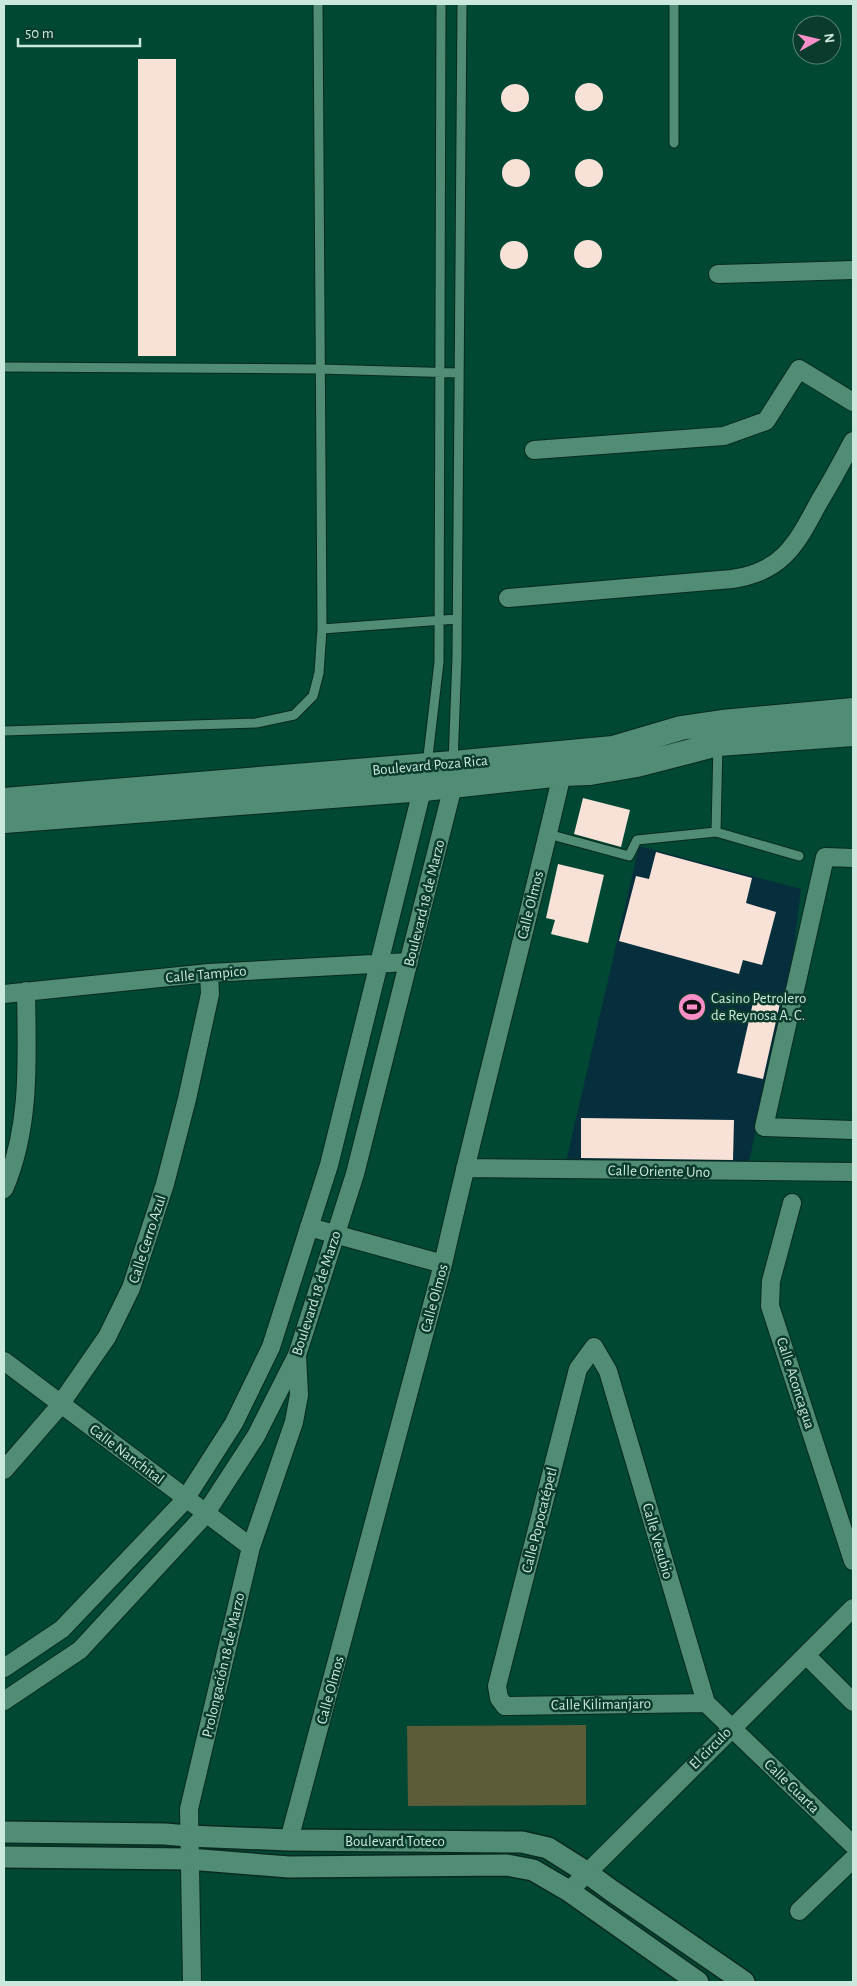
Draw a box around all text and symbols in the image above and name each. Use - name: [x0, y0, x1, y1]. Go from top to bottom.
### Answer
- scale bar: [18, 15, 140, 47]
- north arrow: [792, 15, 842, 65]
- text: 50 m: [25, 26, 54, 41]
- text: N: [821, 33, 836, 44]
- street label: Boulevard Poza Rica: [372, 753, 489, 778]
- street label: Boulevard 18 de Marzo: [401, 838, 447, 968]
- street label: Calle Olmos: [515, 869, 546, 941]
- street label: Calle Tampico: [165, 963, 247, 986]
- place label: Casino Petrolero de Reynosa A. C.: [711, 991, 806, 1023]
- sports icon: Casino Petrolero de Reynosa A. C.: [677, 992, 707, 1022]
- street label: Calle Oriente Uno: [608, 1163, 710, 1180]
- street label: Calle Cerro Azul: [126, 1193, 169, 1285]
- street label: Boulevard 18 de Marzo: [289, 1229, 344, 1357]
- street label: Calle Olmos: [418, 1263, 451, 1334]
- street label: Calle Aconcagua: [774, 1336, 817, 1431]
- street label: Calle Nanchital: [87, 1422, 167, 1487]
- street label: Calle Popocatépetl: [519, 1466, 560, 1574]
- street label: Calle Vesubio: [640, 1502, 676, 1581]
- street label: Prolongación 18 de Marzo: [200, 1591, 247, 1739]
- street label: Calle Olmos: [314, 1655, 347, 1726]
- street label: Calle Kilimanjaro: [551, 1696, 651, 1713]
- street label: El circulo: [687, 1725, 734, 1772]
- street label: Calle Cuarta: [761, 1757, 822, 1816]
- street label: Boulevard Toteco: [345, 1834, 445, 1849]

